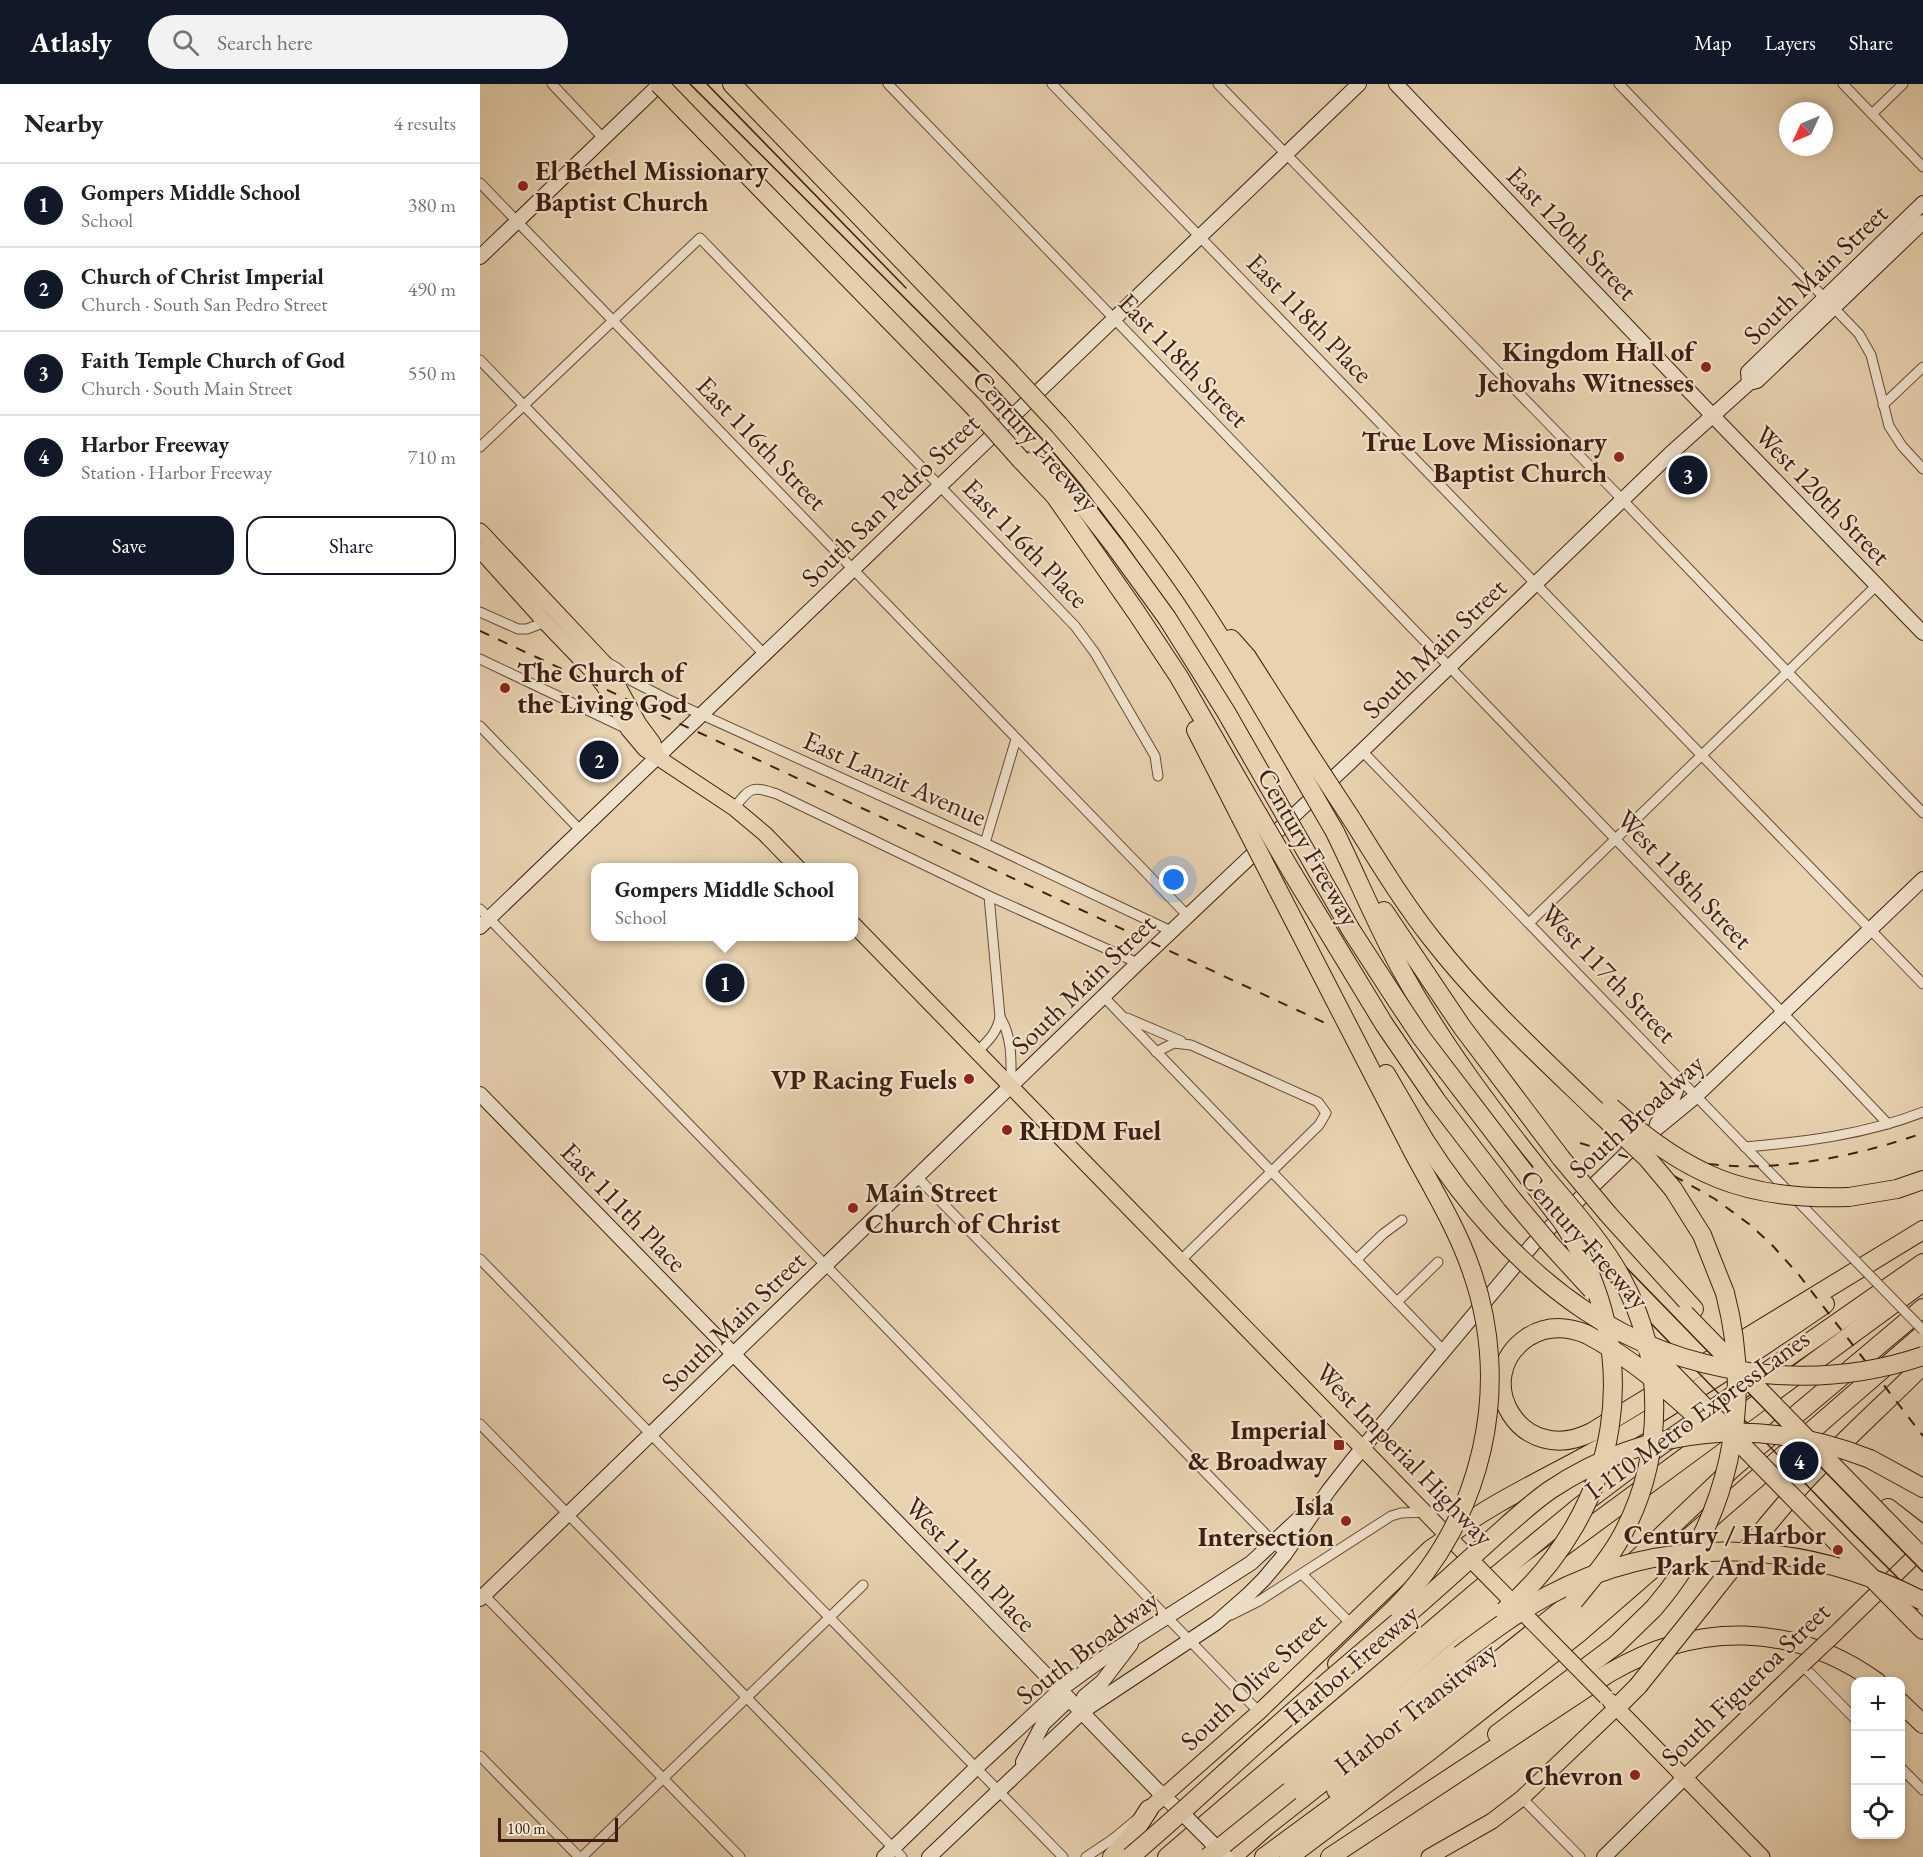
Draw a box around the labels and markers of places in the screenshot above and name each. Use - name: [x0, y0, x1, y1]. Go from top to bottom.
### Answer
- place label: El Bethel Missionary Baptist Church: [535, 153, 769, 219]
- marker: El Bethel Missionary Baptist Church: [516, 179, 530, 193]
- place label: Kingdom Hall of Jehovahs Witnesses: [1475, 334, 1697, 400]
- marker: Kingdom Hall of Jehovahs Witnesses: [1699, 360, 1713, 374]
- place label: True Love Missionary Baptist Church: [1361, 424, 1608, 490]
- marker: True Love Missionary Baptist Church: [1612, 450, 1626, 464]
- pin: 3: [1668, 452, 1708, 498]
- place label: The Church of the Living God: [517, 655, 688, 721]
- marker: The Church of the Living God: [498, 681, 512, 695]
- pin: 2: [580, 738, 618, 782]
- pin: 1: [706, 960, 744, 1006]
- place label: VP Racing Fuels: [771, 1062, 957, 1097]
- marker: VP Racing Fuels: [962, 1072, 976, 1086]
- place label: RHDM Fuel: [1019, 1113, 1161, 1148]
- marker: RHDM Fuel: [1000, 1123, 1014, 1137]
- place label: Main Street Church of Christ: [865, 1175, 1060, 1241]
- marker: Main Street Church of Christ: [846, 1201, 860, 1215]
- place label: Imperial & Broadway: [1188, 1412, 1328, 1478]
- marker: Imperial & Broadway: [1332, 1438, 1346, 1452]
- pin: 4: [1780, 1438, 1818, 1484]
- place label: Isla Intersection: [1198, 1488, 1334, 1554]
- marker: Isla Intersection: [1339, 1514, 1353, 1528]
- place label: Century / Harbor Park And Ride: [1624, 1517, 1827, 1583]
- marker: Century / Harbor Park And Ride: [1831, 1543, 1845, 1557]
- place label: Chevron: [1525, 1758, 1623, 1793]
- marker: Chevron: [1628, 1768, 1642, 1782]

